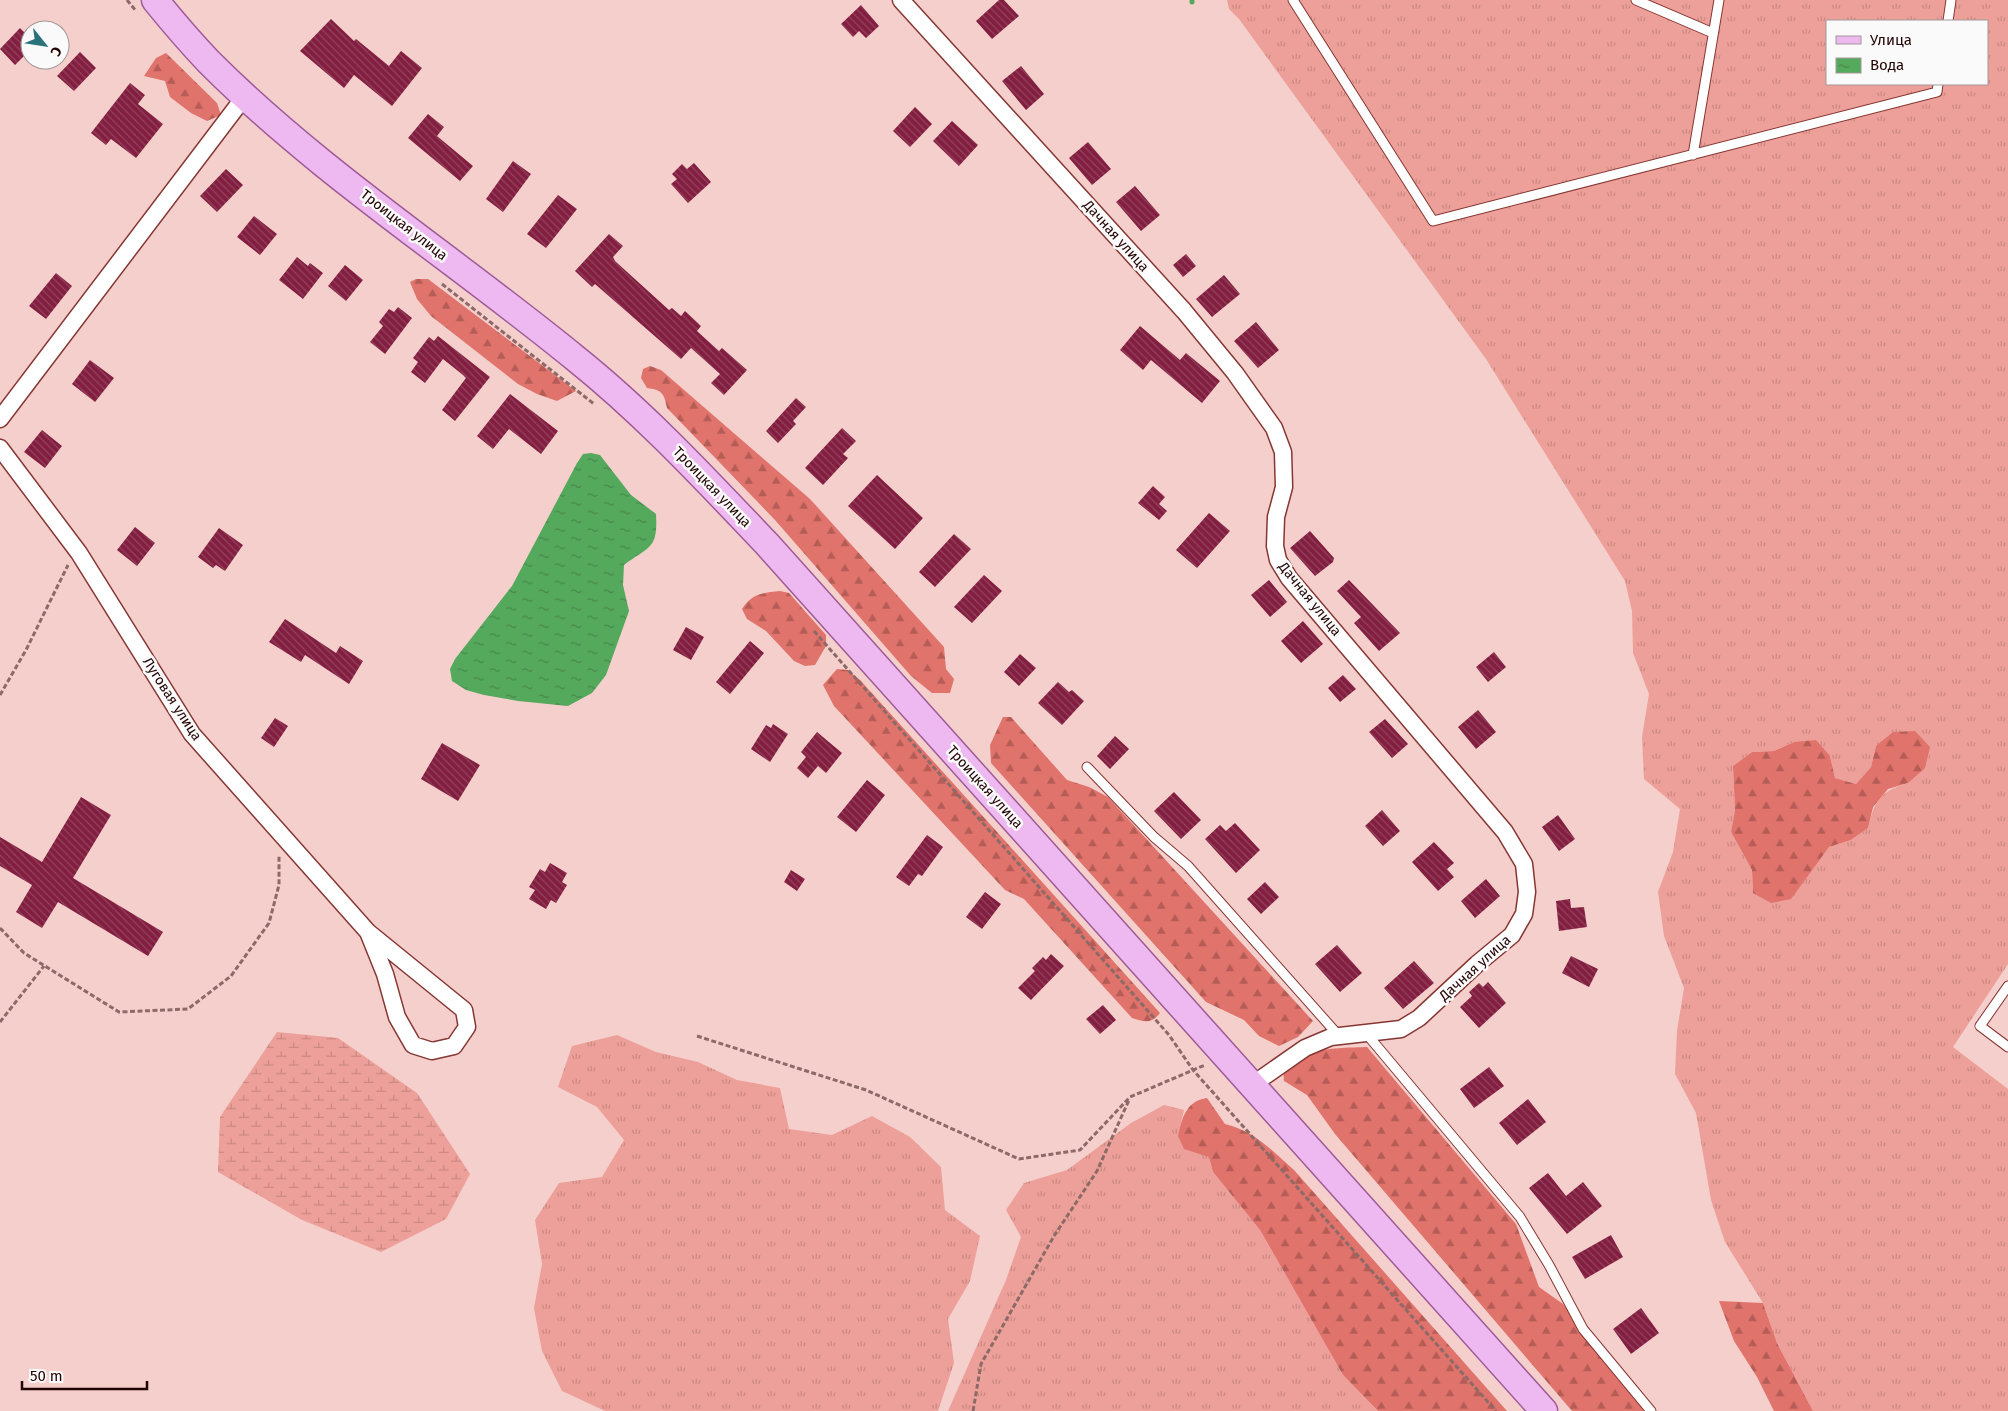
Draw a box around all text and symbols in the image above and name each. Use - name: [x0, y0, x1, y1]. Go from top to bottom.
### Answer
- north arrow: [20, 20, 70, 70]
- legend: [1826, 20, 1988, 85]
- text: Улица: [1870, 31, 1912, 49]
- text: С: [46, 44, 65, 59]
- text: Вода: [1870, 56, 1904, 74]
- street label: Троицкая улица: [357, 186, 451, 264]
- street label: Дачная улица: [1079, 196, 1153, 275]
- street label: Троицкая улица: [669, 443, 755, 531]
- street label: Дачная улица: [1274, 558, 1345, 639]
- street label: Луговая улица: [139, 654, 205, 744]
- street label: Троицкая улица: [943, 742, 1027, 832]
- street label: Дачная улица: [1435, 931, 1514, 1005]
- scale bar: [22, 1358, 148, 1390]
- text: 50 m: [30, 1367, 63, 1385]

